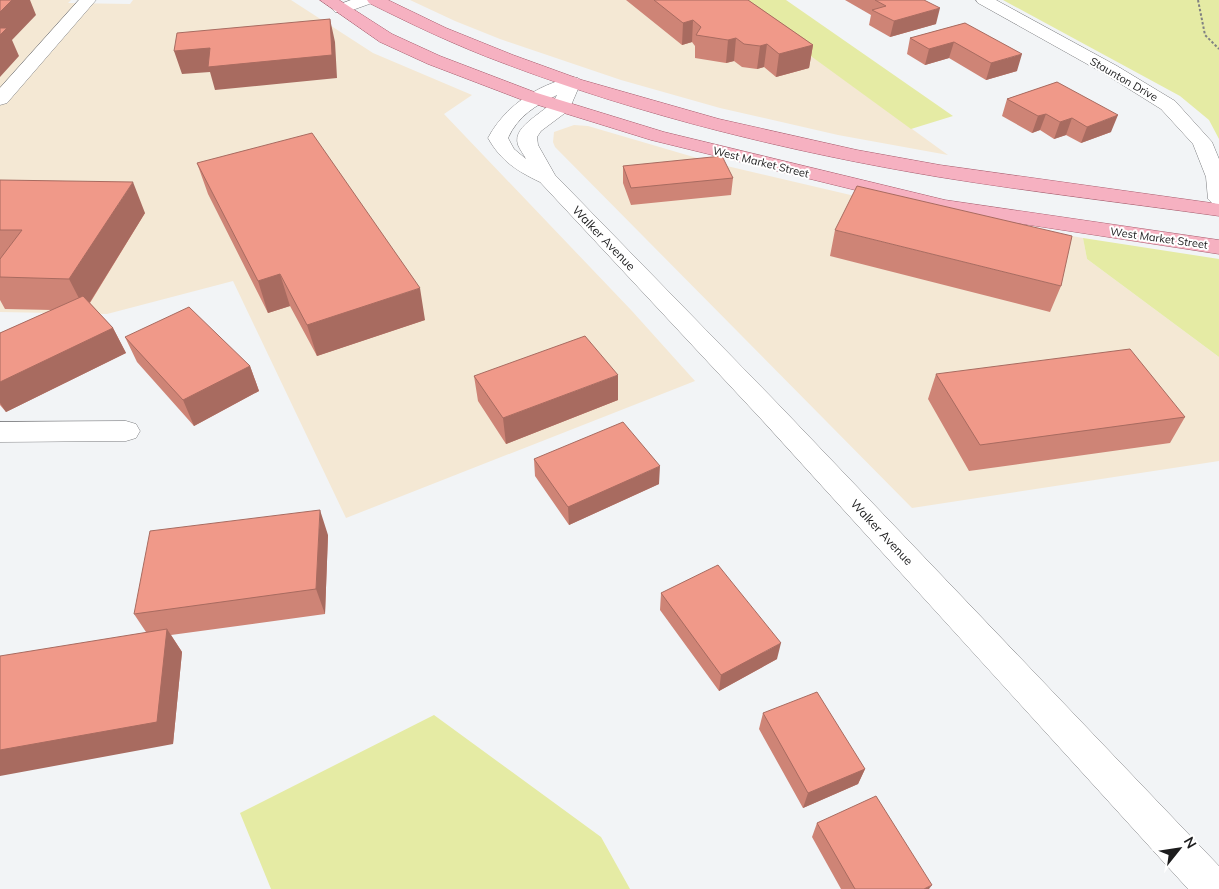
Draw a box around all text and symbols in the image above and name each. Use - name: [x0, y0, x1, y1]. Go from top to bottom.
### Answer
- street label: Staunton Drive: [1088, 54, 1160, 104]
- street label: West Market Street: [712, 143, 811, 181]
- street label: Walker Avenue: [569, 202, 639, 274]
- street label: West Market Street: [1109, 224, 1209, 252]
- street label: Walker Avenue: [848, 496, 916, 568]
- north arrow: [1154, 824, 1204, 874]
- text: N: [1180, 833, 1201, 852]

